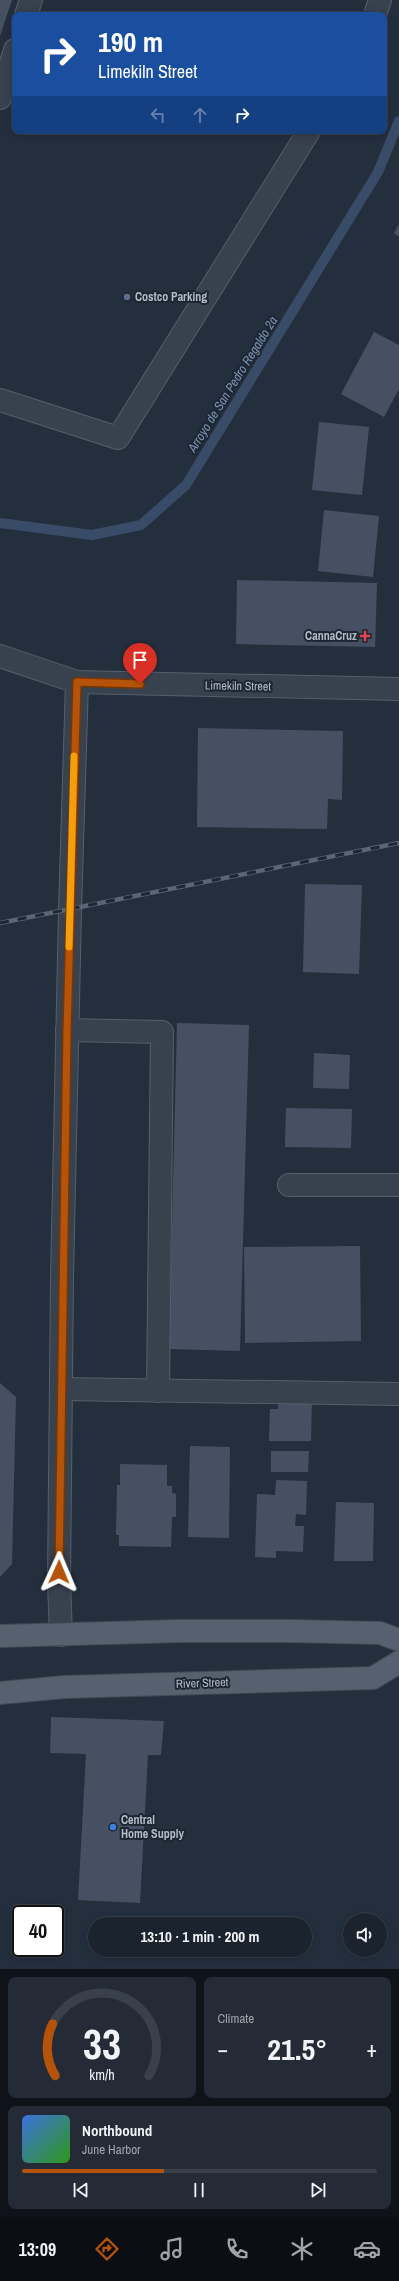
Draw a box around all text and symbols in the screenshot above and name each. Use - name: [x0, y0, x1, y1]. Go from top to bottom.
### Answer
- text: 190 m: [98, 23, 163, 61]
- icon: right: [32, 28, 84, 80]
- text: Limekiln Street: [98, 59, 197, 84]
- icon: left: [147, 104, 169, 126]
- icon: ahead: [189, 104, 211, 126]
- icon: right: [231, 104, 253, 126]
- place label: Costco Parking: [135, 289, 207, 305]
- marker: Costco Parking: [122, 292, 132, 302]
- water label: Arroyo de San Pedro Regaldo 2a: [183, 313, 281, 456]
- place label: CannaCruz: [305, 628, 357, 644]
- marker: CannaCruz: [360, 631, 370, 641]
- pin: [123, 643, 157, 684]
- icon: arrive: [129, 649, 151, 671]
- street label: Limekiln Street: [205, 677, 271, 695]
- position arrow: [38, 1551, 80, 1593]
- street label: River Street: [175, 1674, 229, 1692]
- place label: Central Home Supply: [121, 1812, 184, 1842]
- marker: Central Home Supply: [108, 1822, 118, 1832]
- speed limit sign: 40: [12, 1905, 64, 1957]
- map controls: [343, 1913, 387, 1957]
- button: sound: [343, 1913, 387, 1957]
- text: 13:10 · 1 min · 200 m: [141, 1926, 259, 1947]
- text: Climate: [218, 2010, 254, 2027]
- text: 33: [83, 2015, 121, 2071]
- text: 21.5°: [267, 2029, 327, 2069]
- text: −: [218, 2034, 228, 2064]
- text: +: [366, 2034, 377, 2064]
- text: km/h: [89, 2064, 114, 2083]
- text: Northbound: [82, 2120, 152, 2141]
- text: June Harbor: [82, 2141, 141, 2158]
- icon: previous: [70, 2179, 92, 2201]
- icon: pause: [188, 2179, 210, 2201]
- icon: next: [307, 2179, 329, 2201]
- icon: directions: [93, 2235, 121, 2263]
- icon: music: [158, 2235, 186, 2263]
- icon: phone: [223, 2235, 251, 2263]
- icon: climate: [288, 2235, 316, 2263]
- icon: car: [353, 2235, 381, 2263]
- text: 13:09: [18, 2237, 56, 2262]

